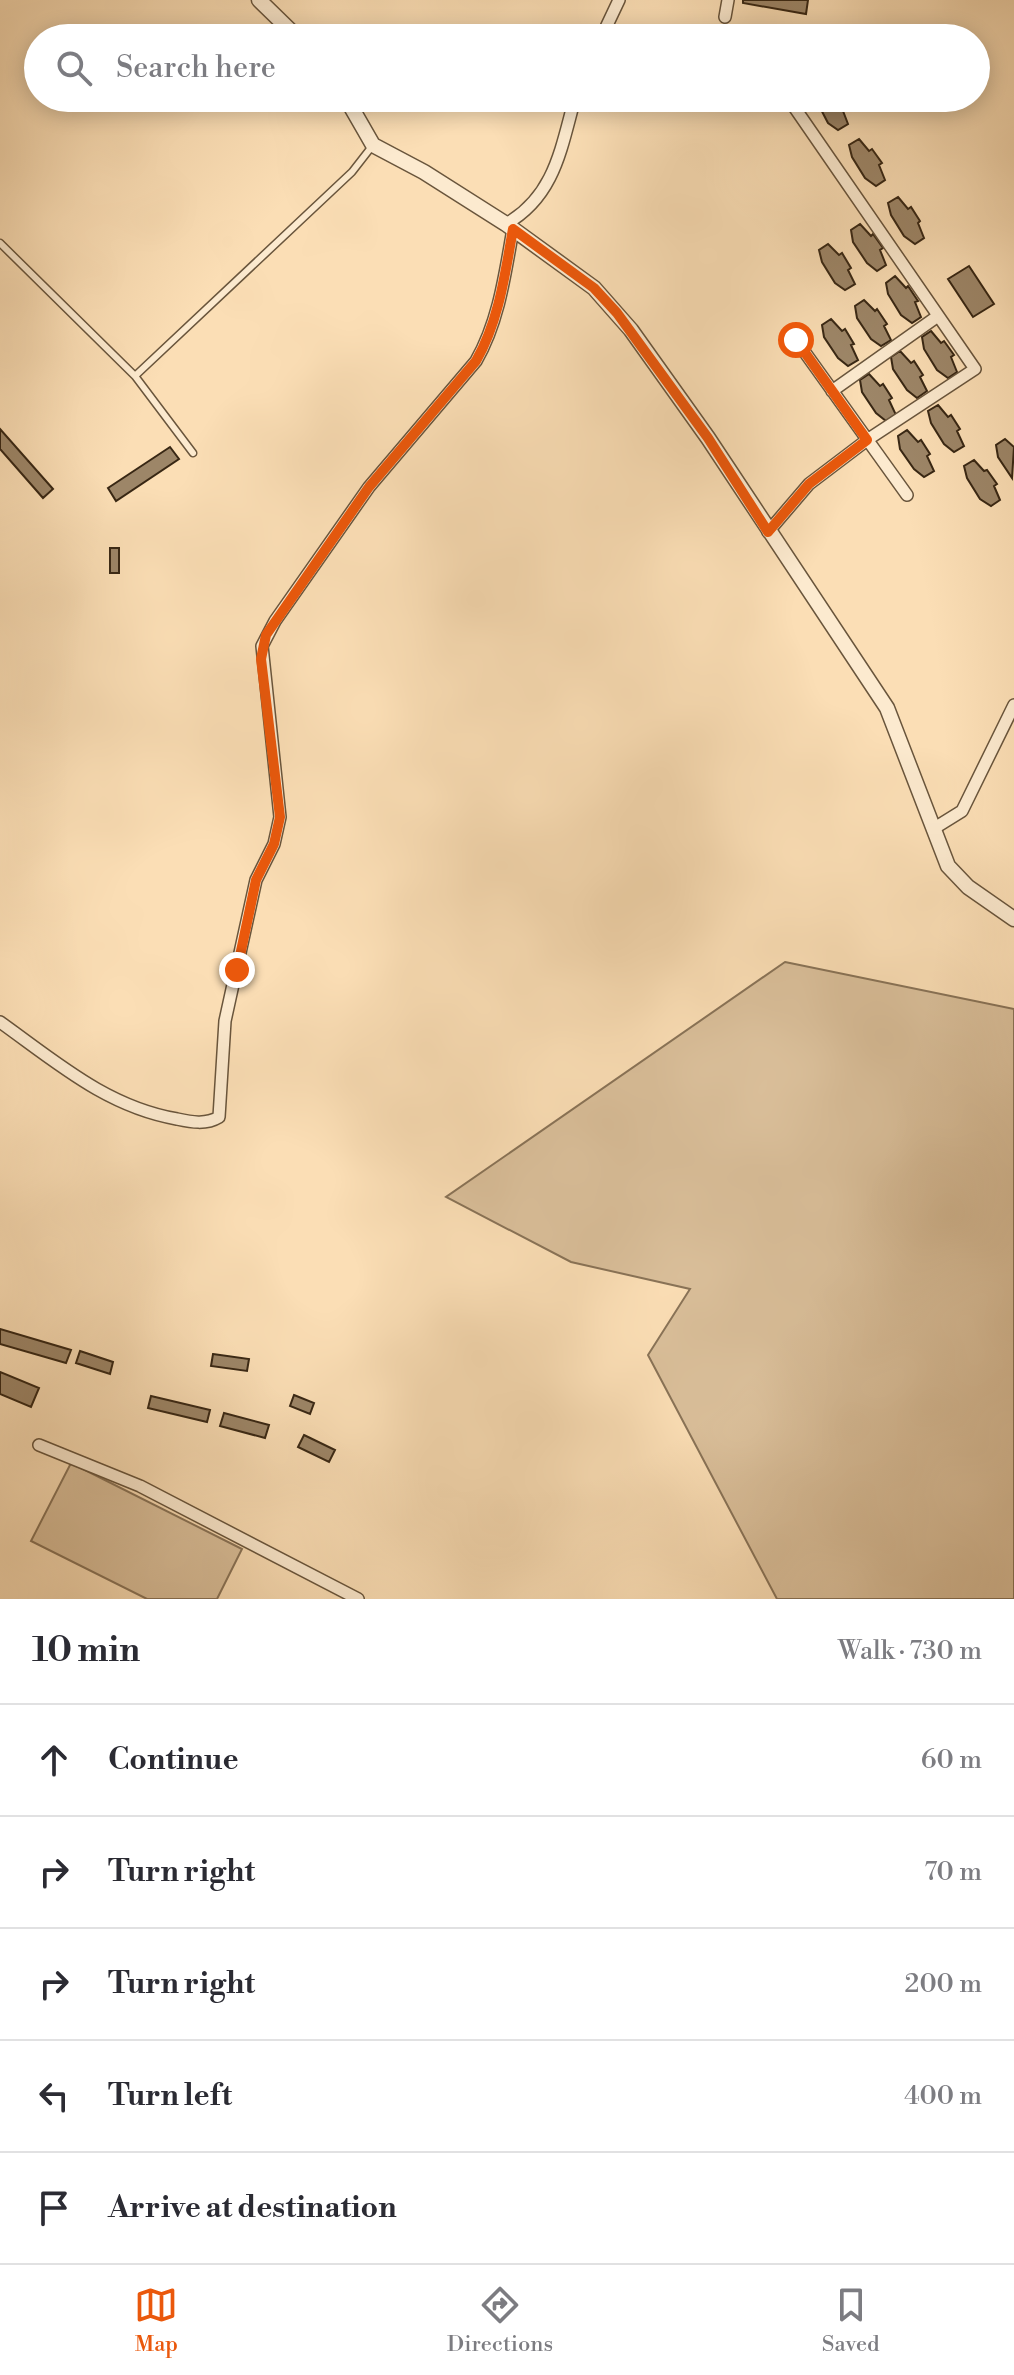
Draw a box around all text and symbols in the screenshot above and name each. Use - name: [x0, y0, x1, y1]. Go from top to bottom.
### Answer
- search box: [24, 24, 990, 112]
- icon: search: [52, 46, 96, 90]
- text: Search here: [116, 49, 276, 87]
- route start: [778, 322, 814, 358]
- route end: [219, 952, 255, 988]
- text: 10 min: [32, 1630, 140, 1672]
- text: Walk · 730 m: [838, 1635, 982, 1667]
- icon: ahead: [32, 1738, 76, 1782]
- text: Continue: [108, 1741, 239, 1779]
- text: 60 m: [921, 1744, 982, 1776]
- icon: right: [32, 1850, 76, 1894]
- text: Turn right: [108, 1853, 255, 1891]
- text: 70 m: [924, 1856, 982, 1888]
- icon: right: [32, 1962, 76, 2006]
- text: Turn right: [108, 1965, 255, 2003]
- text: 200 m: [905, 1968, 982, 2000]
- icon: left: [32, 2074, 76, 2118]
- text: Turn left: [108, 2077, 232, 2115]
- text: 400 m: [904, 2080, 982, 2112]
- icon: arrive: [32, 2186, 76, 2230]
- text: Arrive at destination: [108, 2189, 397, 2227]
- tab: Map: [134, 2283, 178, 2358]
- tab: Directions: [447, 2283, 553, 2358]
- tab: Saved: [822, 2283, 880, 2358]

